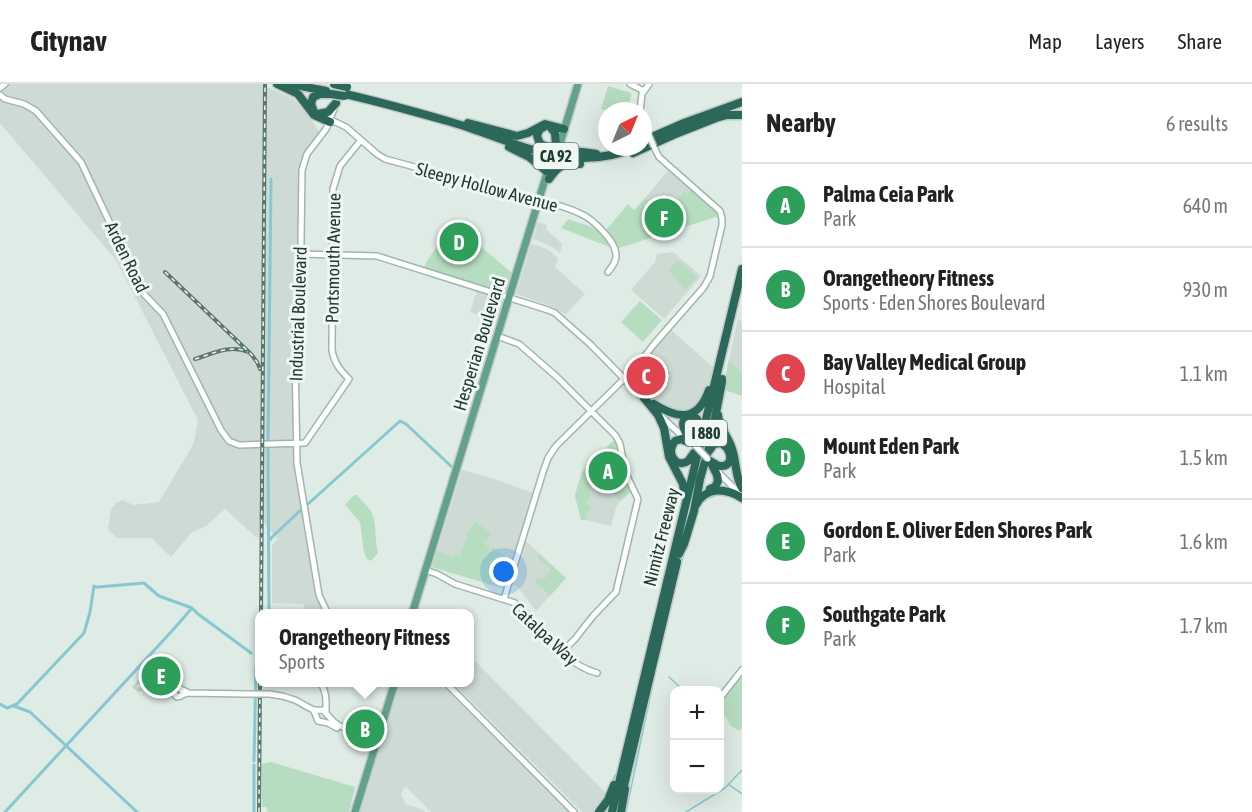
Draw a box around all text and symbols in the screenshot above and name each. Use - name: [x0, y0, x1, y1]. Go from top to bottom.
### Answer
- text: Citynav: [30, 25, 107, 57]
- text: Map: [1028, 29, 1062, 53]
- text: Layers: [1095, 29, 1145, 53]
- text: Share: [1178, 29, 1222, 53]
- north arrow: [598, 102, 652, 156]
- text: Nearby: [766, 108, 836, 138]
- text: 6 results: [1166, 112, 1228, 135]
- road number: CA 92: [534, 143, 578, 169]
- street label: Sleepy Hollow Avenue: [414, 158, 560, 216]
- text: Palma Ceia Park: [823, 181, 953, 207]
- street label: Portsmouth Avenue: [321, 193, 345, 323]
- text: A: [781, 194, 790, 217]
- text: 640 m: [1183, 194, 1228, 217]
- pin: F: [644, 196, 684, 240]
- text: Park: [823, 207, 856, 230]
- street label: Arden Road: [101, 218, 153, 296]
- pin: D: [440, 220, 478, 264]
- street label: Industrial Boulevard: [285, 246, 311, 382]
- text: Orangetheory Fitness: [823, 265, 994, 291]
- street label: Hesperian Boulevard: [449, 275, 509, 413]
- text: B: [781, 278, 790, 301]
- text: 930 m: [1183, 278, 1228, 301]
- text: Sports · Eden Shores Boulevard: [823, 291, 1046, 314]
- text: Bay Valley Medical Group: [823, 349, 1026, 375]
- pin: C: [626, 354, 666, 398]
- text: C: [781, 362, 790, 385]
- text: 1.1 km: [1180, 362, 1228, 385]
- text: Hospital: [823, 375, 886, 398]
- road number: I 880: [685, 420, 727, 446]
- text: Mount Eden Park: [823, 433, 959, 459]
- text: D: [780, 446, 791, 469]
- text: 1.5 km: [1180, 446, 1228, 469]
- pin: A: [588, 448, 628, 494]
- text: Park: [823, 459, 856, 482]
- street label: Nimitz Freeway: [639, 486, 683, 588]
- text: Gordon E. Oliver Eden Shores Park: [823, 517, 1092, 543]
- text: E: [781, 530, 790, 553]
- text: 1.6 km: [1180, 530, 1228, 553]
- text: Park: [823, 543, 856, 566]
- your location: [489, 557, 518, 586]
- street label: Catalpa Way: [508, 598, 582, 670]
- text: Southgate Park: [823, 601, 945, 627]
- popup: [255, 609, 474, 687]
- text: F: [781, 614, 790, 637]
- text: 1.7 km: [1180, 614, 1228, 637]
- text: Orangetheory Fitness: [279, 624, 450, 650]
- text: Park: [823, 627, 856, 650]
- text: Sports: [279, 650, 325, 673]
- pin: E: [142, 654, 180, 698]
- map controls: [670, 686, 724, 794]
- button: +: [670, 686, 724, 740]
- pin: B: [346, 706, 385, 752]
- button: −: [670, 740, 724, 794]

